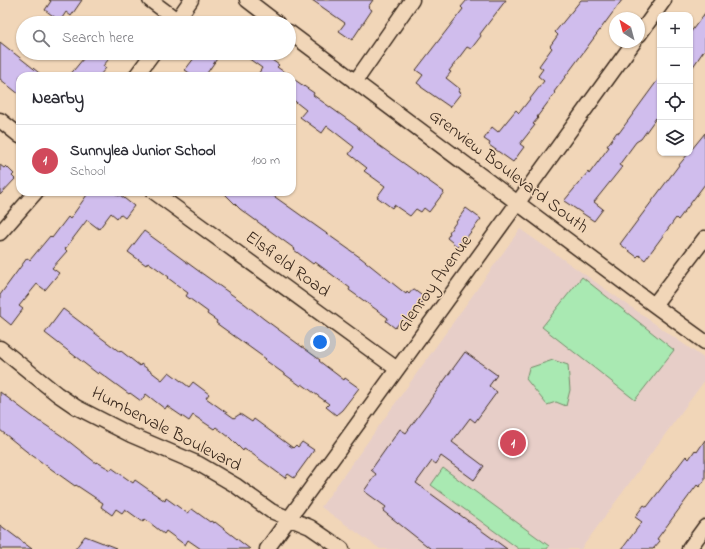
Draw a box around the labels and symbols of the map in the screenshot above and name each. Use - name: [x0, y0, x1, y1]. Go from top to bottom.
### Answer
- north arrow: [609, 12, 645, 48]
- street label: Grenview Boulevard South: [423, 103, 593, 241]
- street label: Elsfield Road: [239, 225, 335, 305]
- street label: Glenroy Avenue: [391, 229, 480, 338]
- your location: [310, 332, 330, 352]
- street label: Humbervale Boulevard: [86, 381, 246, 479]
- pin: 1: [500, 428, 526, 458]

